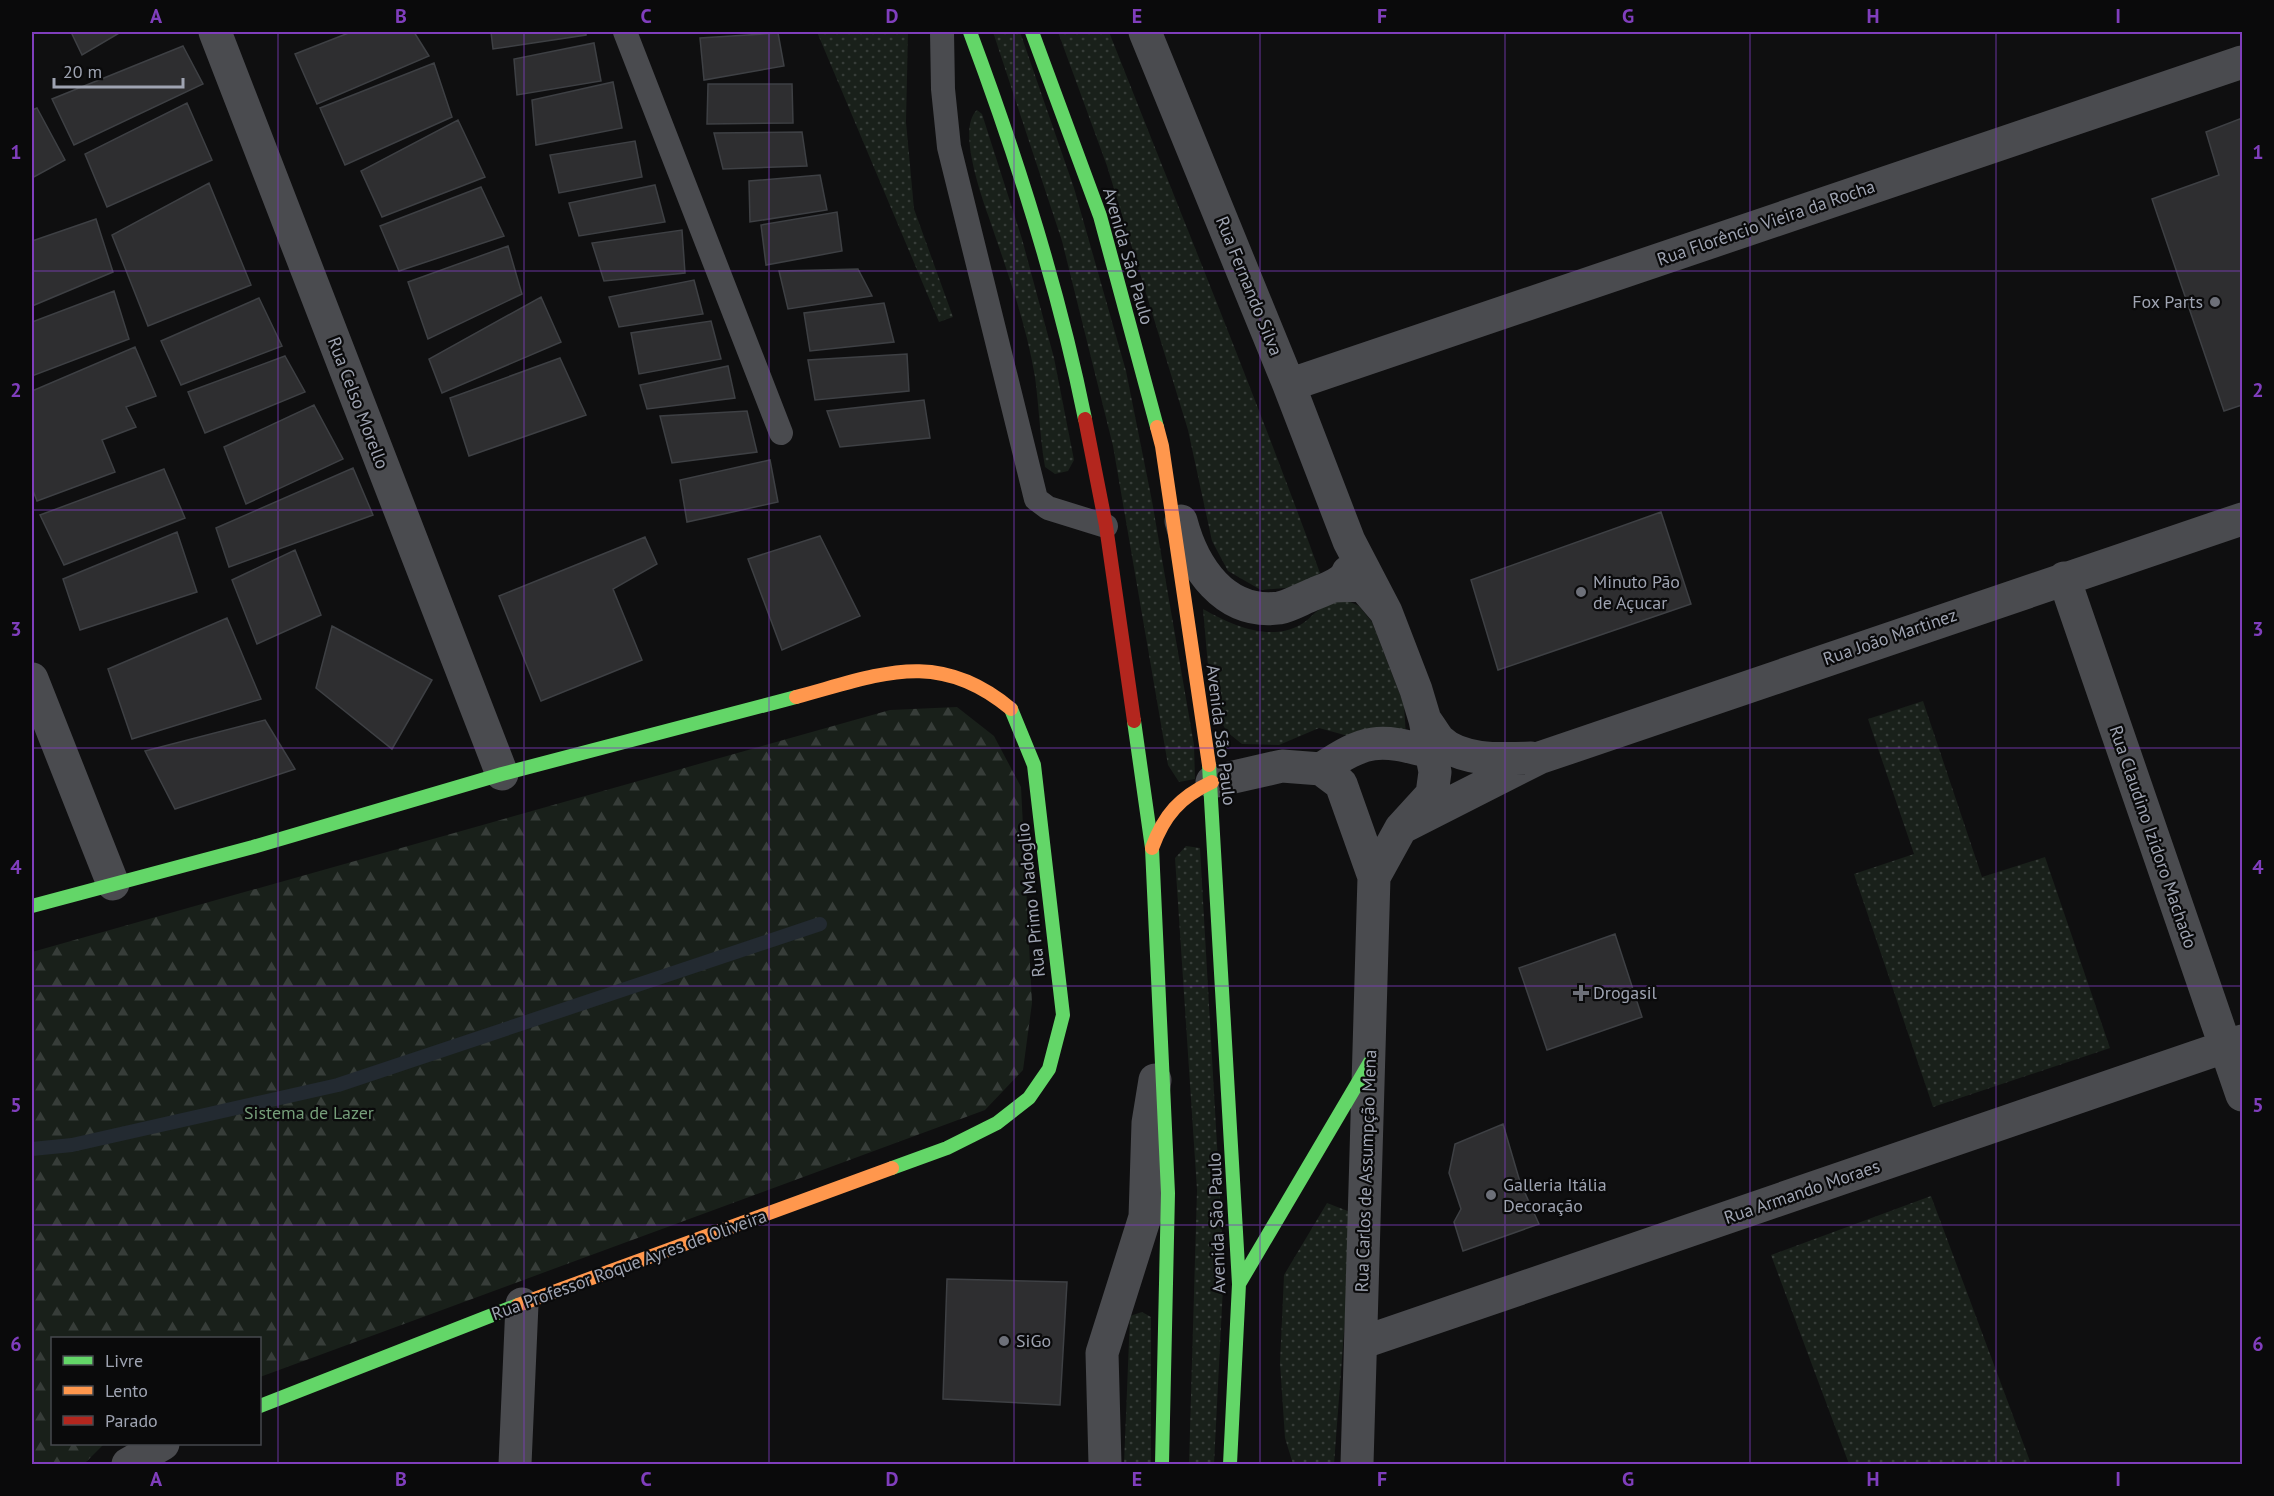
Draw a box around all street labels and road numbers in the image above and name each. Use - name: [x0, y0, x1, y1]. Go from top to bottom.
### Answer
- street label: Rua Florêncio Vieira da Rocha: [1654, 174, 1878, 271]
- street label: Avenida São Paulo: [1098, 185, 1159, 327]
- street label: Rua Fernando Silva: [1211, 213, 1288, 359]
- street label: Rua Celso Morello: [323, 334, 394, 472]
- street label: Rua João Martinez: [1820, 603, 1960, 670]
- street label: Avenida São Paulo: [1201, 663, 1242, 807]
- street label: Rua Claudino Izidoro Machado: [2104, 722, 2202, 951]
- street label: Rua Primo Madoglio: [1011, 822, 1050, 978]
- street label: Rua Carlos de Assumpção Mena: [1350, 1049, 1381, 1293]
- street label: Avenida São Paulo: [1203, 1152, 1230, 1294]
- street label: Rua Armando Moraes: [1721, 1154, 1883, 1229]
- street label: Rua Professor Roque Ayres de Oliveira: [488, 1204, 770, 1325]

